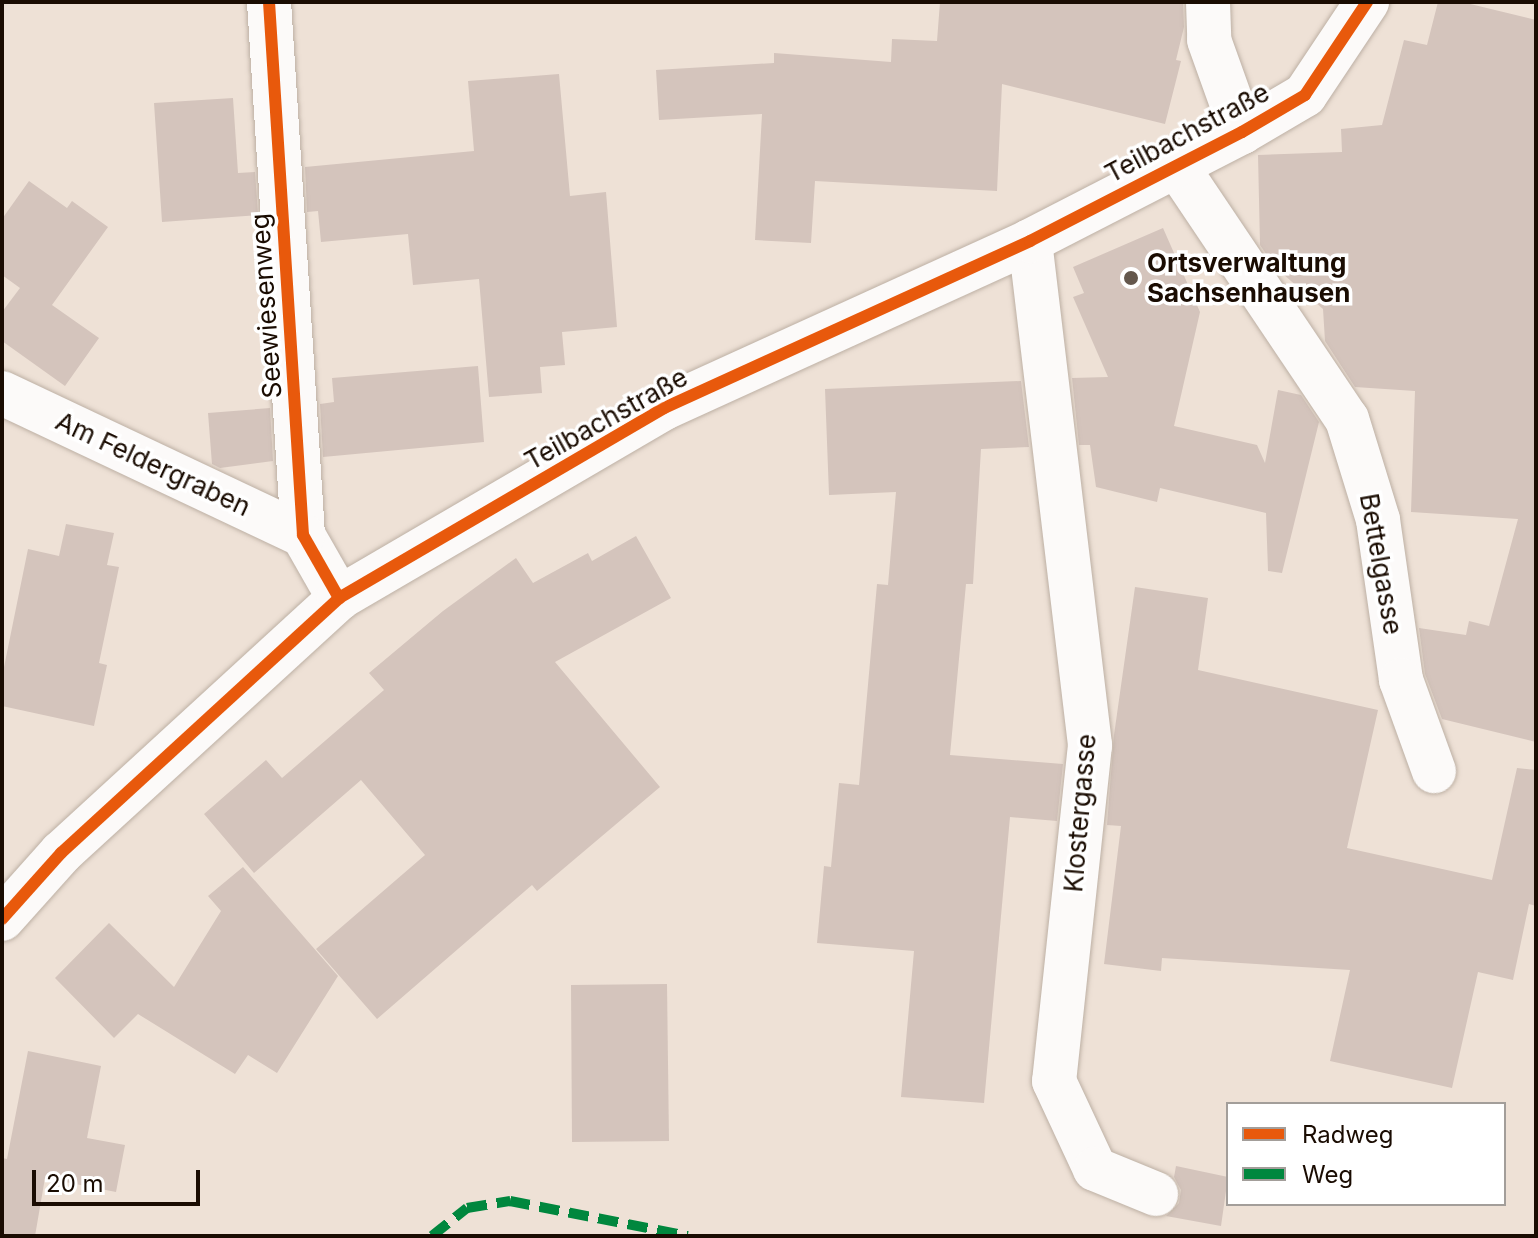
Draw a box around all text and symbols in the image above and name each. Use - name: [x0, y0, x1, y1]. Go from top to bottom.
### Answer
- street label: Teilbachstraße: [1100, 77, 1274, 189]
- street label: Seewiesenweg: [244, 212, 288, 400]
- place label: Ortsverwaltung Sachsenhausen: [1147, 247, 1351, 308]
- marker: Ortsverwaltung Sachsenhausen: [1122, 269, 1140, 287]
- street label: Teilbachstraße: [519, 361, 693, 477]
- street label: Am Feldergraben: [51, 405, 255, 523]
- street label: Bettelgasse: [1353, 491, 1409, 637]
- street label: Klostergasse: [1058, 732, 1102, 894]
- legend: [1226, 1102, 1506, 1206]
- text: Radweg: [1302, 1120, 1393, 1149]
- scale bar: [36, 1154, 204, 1204]
- text: Weg: [1302, 1160, 1353, 1189]
- text: 20 m: [46, 1169, 104, 1198]

